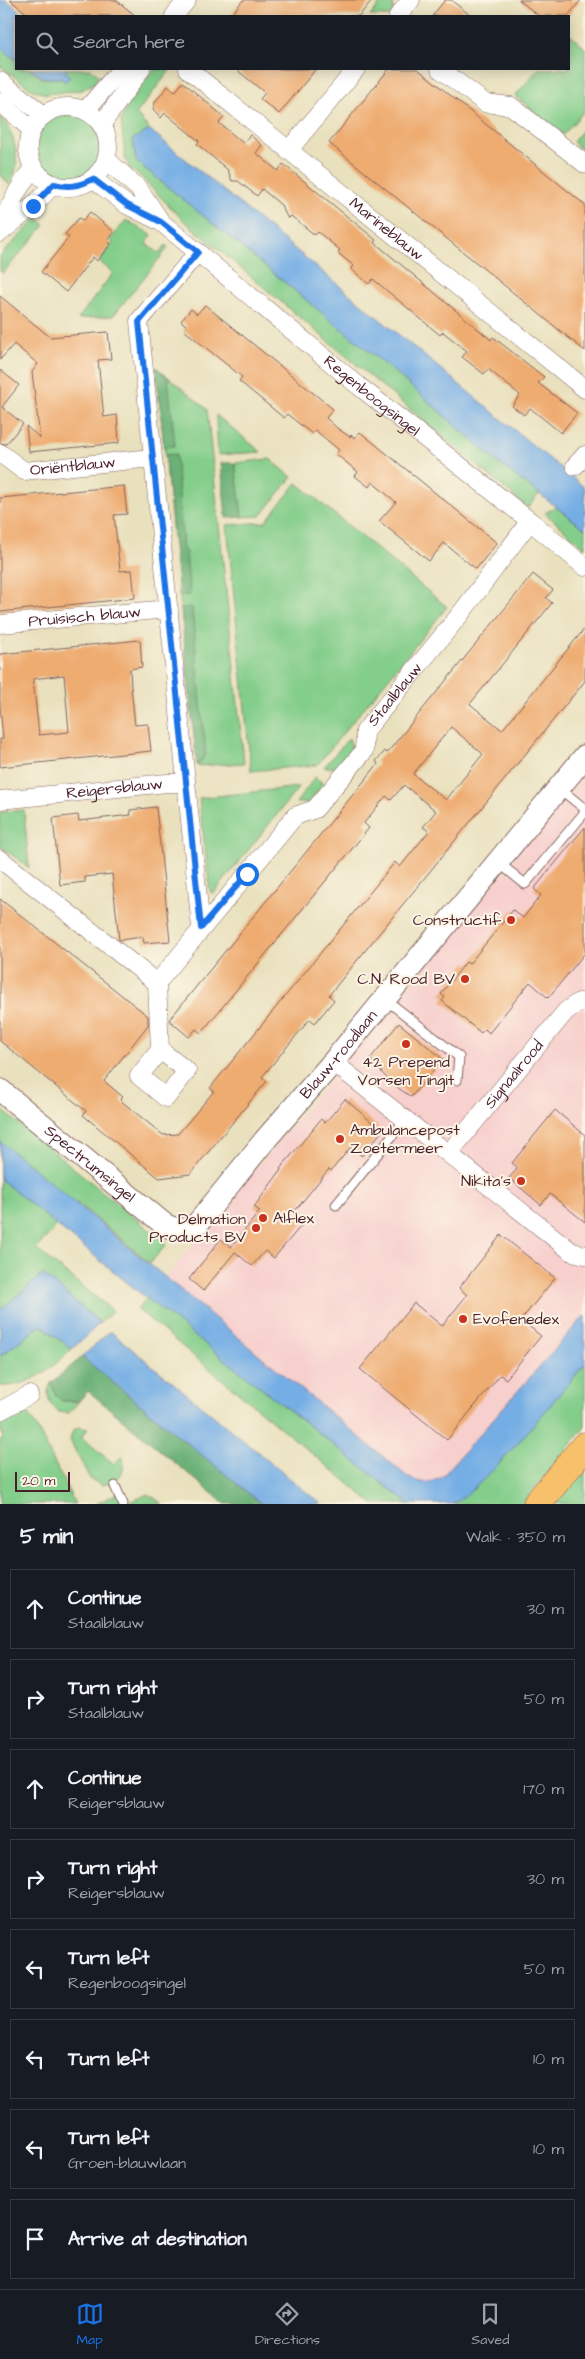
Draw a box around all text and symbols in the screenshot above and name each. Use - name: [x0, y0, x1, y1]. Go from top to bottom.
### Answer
- search box: [15, 15, 570, 70]
- icon: search: [33, 29, 61, 57]
- text: Search here: [73, 29, 185, 56]
- street label: Marineblauw: [345, 192, 429, 266]
- route end: [22, 195, 45, 218]
- street label: Regenboogsingel: [319, 350, 425, 441]
- street label: Oriëntblauw: [29, 451, 117, 481]
- street label: Pruisisch blauw: [27, 601, 142, 632]
- street label: Staalblauw: [362, 658, 427, 731]
- street label: Reigersblauw: [65, 772, 164, 804]
- route start: [236, 863, 259, 886]
- place label: Constructif: [413, 909, 502, 931]
- marker: Constructif: [505, 914, 517, 926]
- place label: C.N. Rood BV: [357, 968, 455, 990]
- marker: C.N. Rood BV: [459, 973, 471, 985]
- street label: Blauw-roodlaan: [295, 1005, 382, 1104]
- street label: Signaalrood: [479, 1035, 549, 1113]
- marker: 42 Prepend Vorsen Tingit: [400, 1038, 412, 1050]
- place label: 42 Prepend Vorsen Tingit: [358, 1051, 455, 1092]
- place label: Ambulancepost Zoetermeer: [350, 1119, 460, 1159]
- street label: Spectrumsingel: [40, 1120, 140, 1207]
- marker: Ambulancepost Zoetermeer: [334, 1133, 346, 1145]
- place label: Nikita's: [461, 1170, 511, 1192]
- marker: Nikita's: [515, 1175, 527, 1187]
- place label: Alflex: [273, 1207, 314, 1229]
- place label: Delmation Products BV: [149, 1208, 246, 1248]
- marker: Alflex: [257, 1212, 269, 1224]
- marker: Delmation Products BV: [250, 1222, 262, 1234]
- place label: Evofenedex: [473, 1308, 559, 1330]
- marker: Evofenedex: [457, 1313, 469, 1325]
- scale bar: [15, 1469, 70, 1492]
- text: 20 m: [22, 1471, 55, 1491]
- text: 5 min: [20, 1522, 73, 1551]
- text: Walk · 350 m: [466, 1526, 565, 1548]
- text: Continue: [68, 1585, 142, 1612]
- icon: ahead: [21, 1595, 49, 1623]
- text: 30 m: [527, 1598, 564, 1620]
- text: Staalblauw: [68, 1612, 144, 1634]
- text: Turn right: [68, 1675, 157, 1702]
- icon: right: [21, 1685, 49, 1713]
- text: 50 m: [524, 1688, 564, 1710]
- text: Staalblauw: [68, 1702, 144, 1724]
- text: Continue: [68, 1765, 142, 1792]
- icon: ahead: [21, 1775, 49, 1803]
- text: 170 m: [523, 1778, 564, 1800]
- text: Reigersblauw: [68, 1792, 165, 1814]
- text: Turn right: [68, 1855, 157, 1882]
- icon: right: [21, 1865, 49, 1893]
- text: 30 m: [527, 1868, 564, 1890]
- text: Reigersblauw: [68, 1882, 165, 1904]
- text: Turn left: [68, 1945, 149, 1972]
- icon: left: [21, 1955, 49, 1983]
- text: 50 m: [524, 1958, 564, 1980]
- text: Regenboogsingel: [68, 1972, 186, 1994]
- icon: left: [21, 2045, 49, 2073]
- text: Turn left: [68, 2046, 149, 2073]
- text: 10 m: [533, 2048, 564, 2070]
- text: Turn left: [68, 2125, 149, 2152]
- icon: left: [21, 2135, 49, 2163]
- text: 10 m: [533, 2138, 564, 2160]
- text: Groen-blauwlaan: [68, 2152, 186, 2174]
- icon: arrive: [21, 2225, 49, 2253]
- text: Arrive at destination: [68, 2226, 247, 2253]
- tab: Map: [76, 2300, 104, 2350]
- tab: Directions: [255, 2300, 320, 2350]
- tab: Saved: [471, 2300, 509, 2350]

